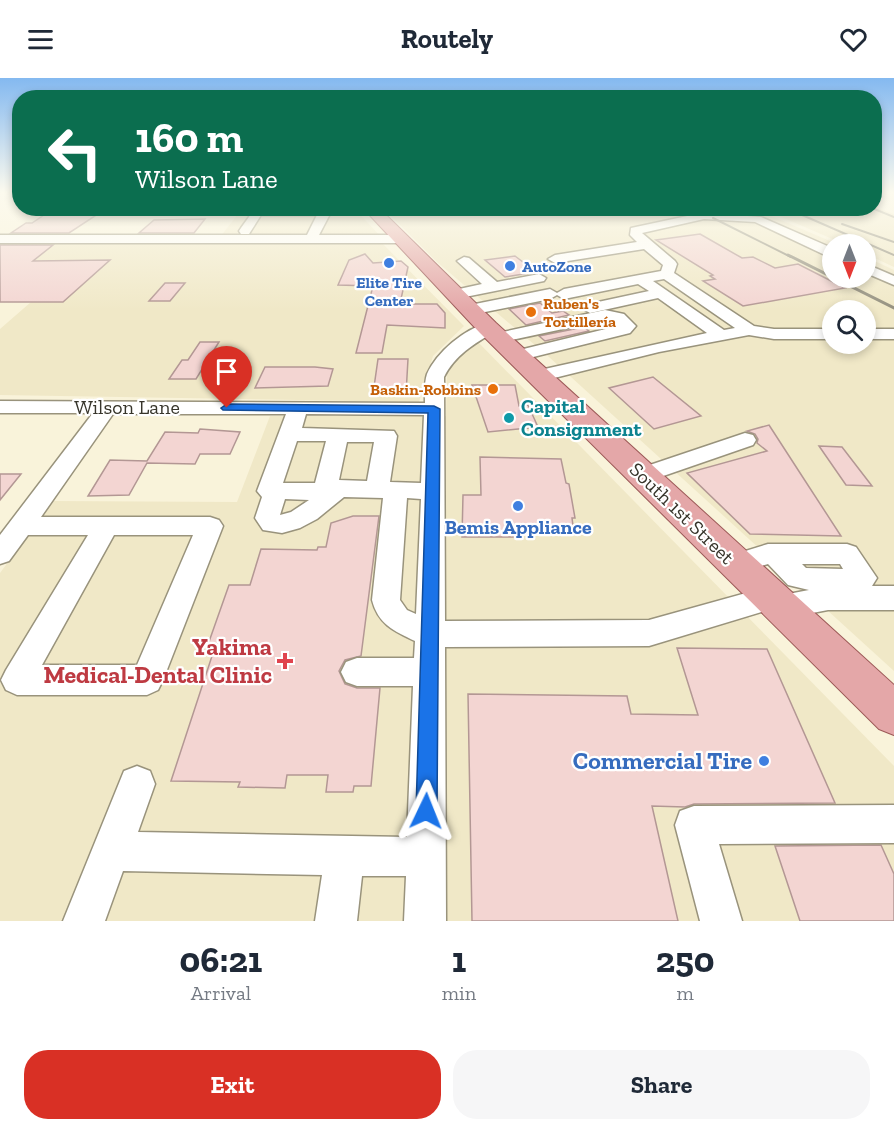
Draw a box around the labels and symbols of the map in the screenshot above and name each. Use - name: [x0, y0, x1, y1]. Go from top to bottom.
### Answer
- north arrow: [822, 234, 876, 288]
- marker: Elite Tire Center: [382, 256, 396, 270]
- place label: AutoZone: [522, 257, 592, 276]
- marker: AutoZone: [503, 259, 517, 273]
- place label: Elite Tire Center: [356, 273, 422, 310]
- place label: Ruben's Tortillería: [543, 294, 616, 331]
- marker: Ruben's Tortillería: [524, 305, 538, 319]
- pin: [201, 346, 252, 408]
- place label: Baskin-Robbins: [370, 380, 481, 399]
- marker: Baskin-Robbins: [486, 382, 500, 396]
- place label: Capital Consignment: [521, 394, 643, 441]
- street label: Wilson Lane: [74, 395, 180, 419]
- marker: Capital Consignment: [502, 411, 516, 425]
- street label: South 1st Street: [625, 457, 740, 569]
- marker: Bemis Appliance: [511, 499, 525, 513]
- place label: Bemis Appliance: [444, 515, 592, 539]
- place label: Yakima Medical-Dental Clinic: [43, 632, 272, 689]
- marker: Yakima Medical-Dental Clinic: [276, 652, 294, 670]
- place label: Commercial Tire: [573, 746, 752, 775]
- marker: Commercial Tire: [757, 754, 771, 768]
- position arrow: [394, 779, 458, 843]

